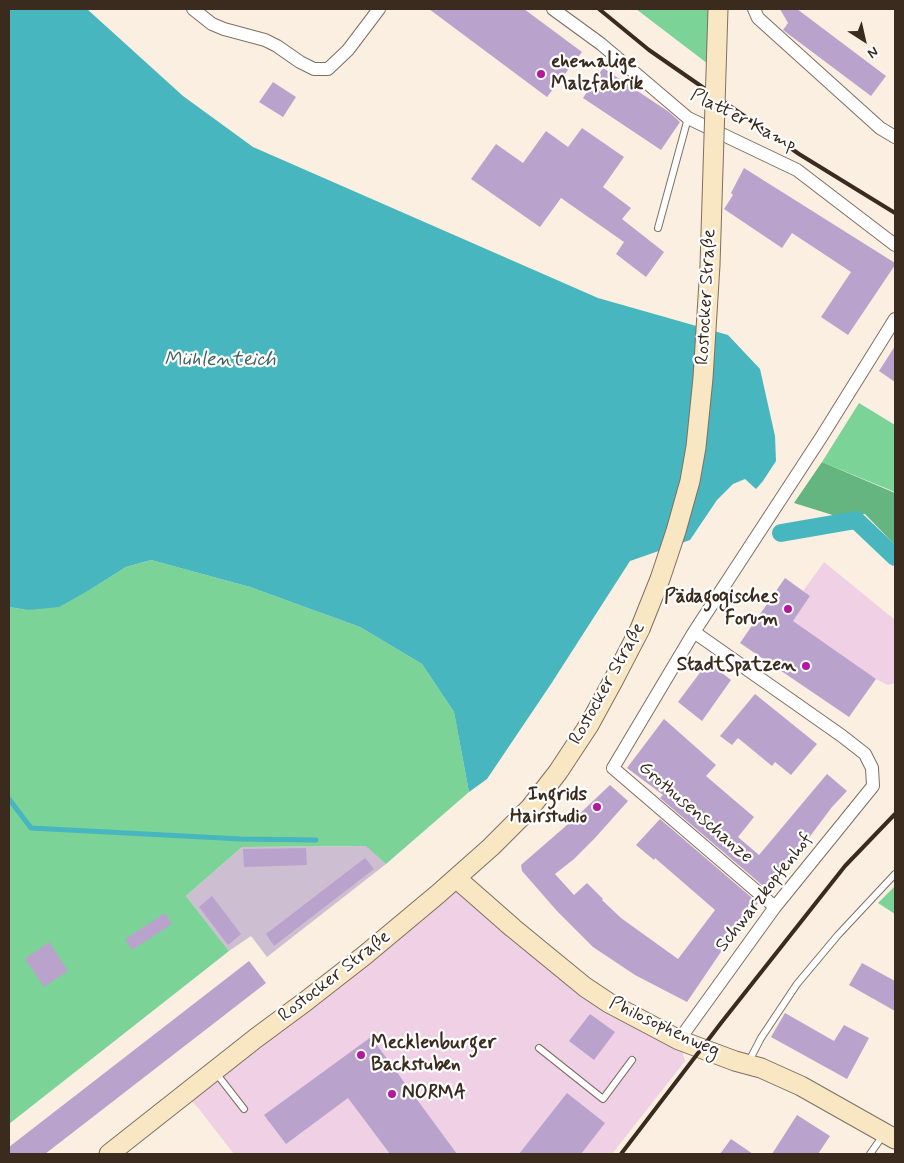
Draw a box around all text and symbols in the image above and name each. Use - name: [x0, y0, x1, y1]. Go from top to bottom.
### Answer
- north arrow: [839, 15, 889, 65]
- text: N: [864, 42, 882, 62]
- place label: ehemalige Malzfabrik: [551, 52, 643, 96]
- marker: ehemalige Malzfabrik: [535, 68, 547, 80]
- street label: Platter Kamp: [686, 85, 800, 157]
- street label: Rostocker Straße: [692, 228, 722, 366]
- water label: Mühlenteich: [164, 349, 276, 373]
- place label: Pädagogisches Forum: [664, 587, 778, 631]
- marker: Pädagogisches Forum: [782, 603, 794, 615]
- street label: Rostocker Straße: [565, 619, 651, 749]
- place label: StadtSpatzen: [677, 655, 796, 677]
- marker: StadtSpatzen: [800, 660, 812, 672]
- street label: Grothusenschanze: [633, 757, 757, 869]
- place label: Ingrids Hairstudio: [510, 785, 587, 829]
- marker: Ingrids Hairstudio: [591, 801, 603, 813]
- street label: Schwarzkopfenhof: [711, 829, 819, 957]
- street label: Rostocker Straße: [274, 926, 396, 1028]
- street label: Philosophenweg: [605, 992, 723, 1064]
- place label: Mecklenburger Backstuben: [371, 1033, 496, 1077]
- marker: Mecklenburger Backstuben: [355, 1049, 367, 1061]
- place label: NORMA: [402, 1083, 466, 1105]
- marker: NORMA: [386, 1088, 398, 1100]

